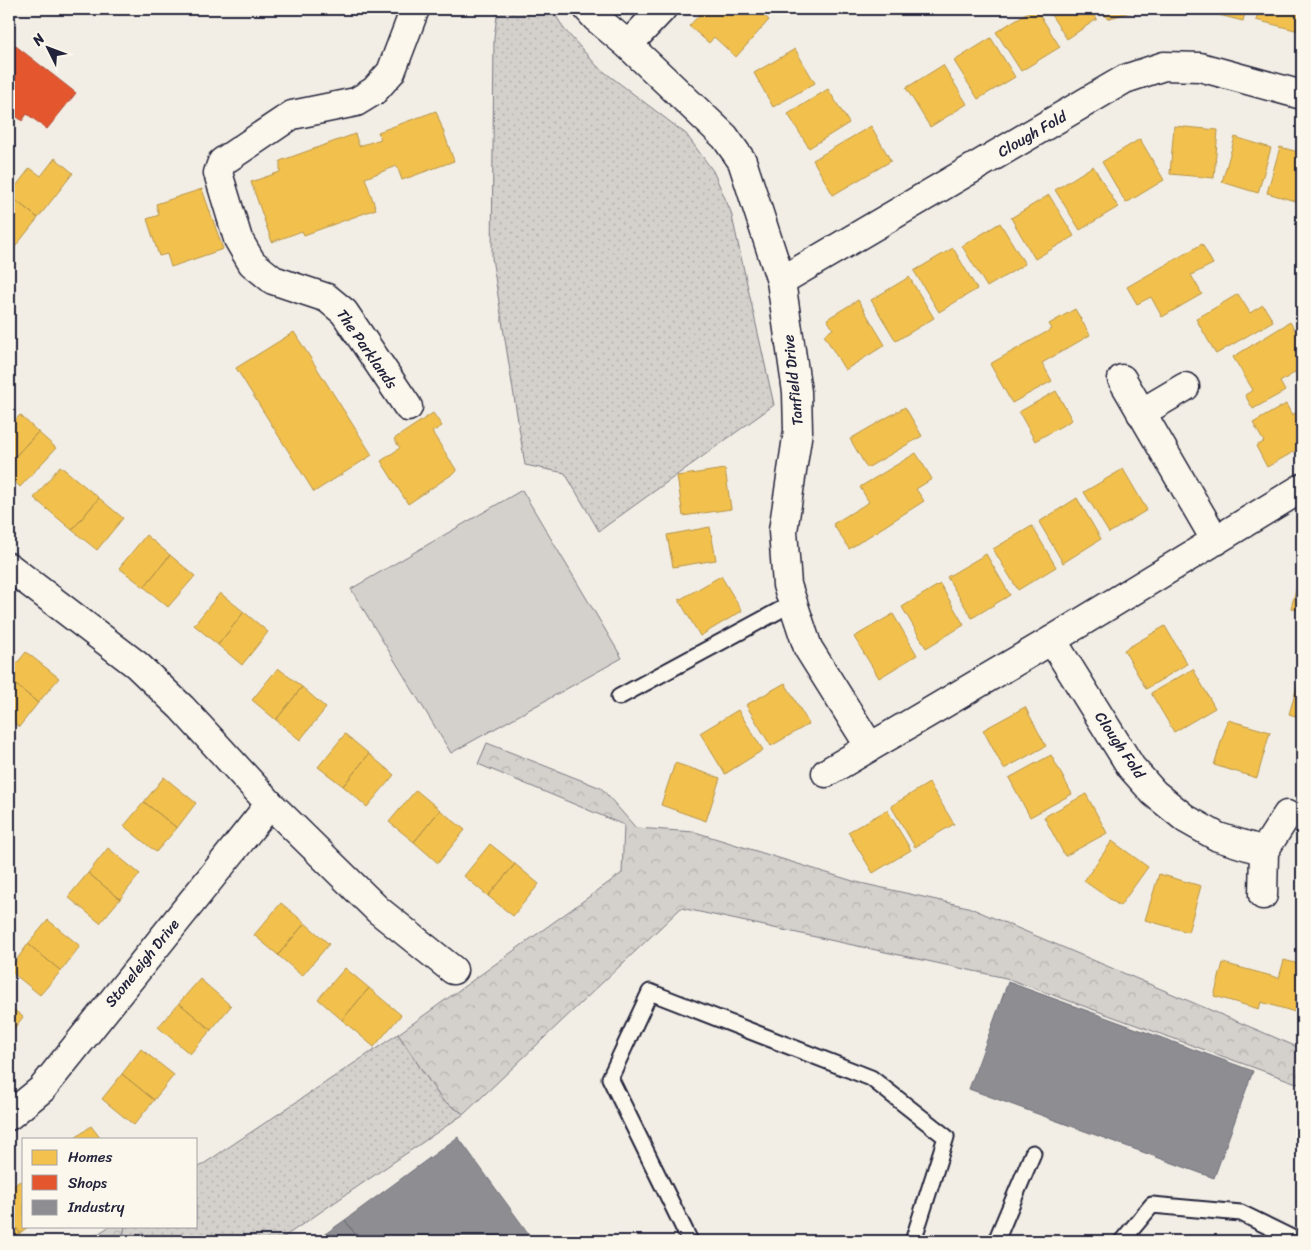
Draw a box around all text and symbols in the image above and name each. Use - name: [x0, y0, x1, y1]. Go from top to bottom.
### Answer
- north arrow: [22, 22, 72, 72]
- text: N: [26, 27, 51, 52]
- street label: Clough Fold: [992, 103, 1073, 164]
- street label: The Parklands: [330, 303, 404, 395]
- street label: Tanfield Drive: [775, 333, 811, 427]
- street label: Clough Fold: [1088, 706, 1153, 785]
- street label: Stoneleigh Drive: [98, 913, 186, 1013]
- legend: [22, 1138, 198, 1228]
- text: Homes: [68, 1144, 112, 1170]
- text: Shops: [68, 1170, 108, 1196]
- text: Industry: [67, 1194, 125, 1220]

